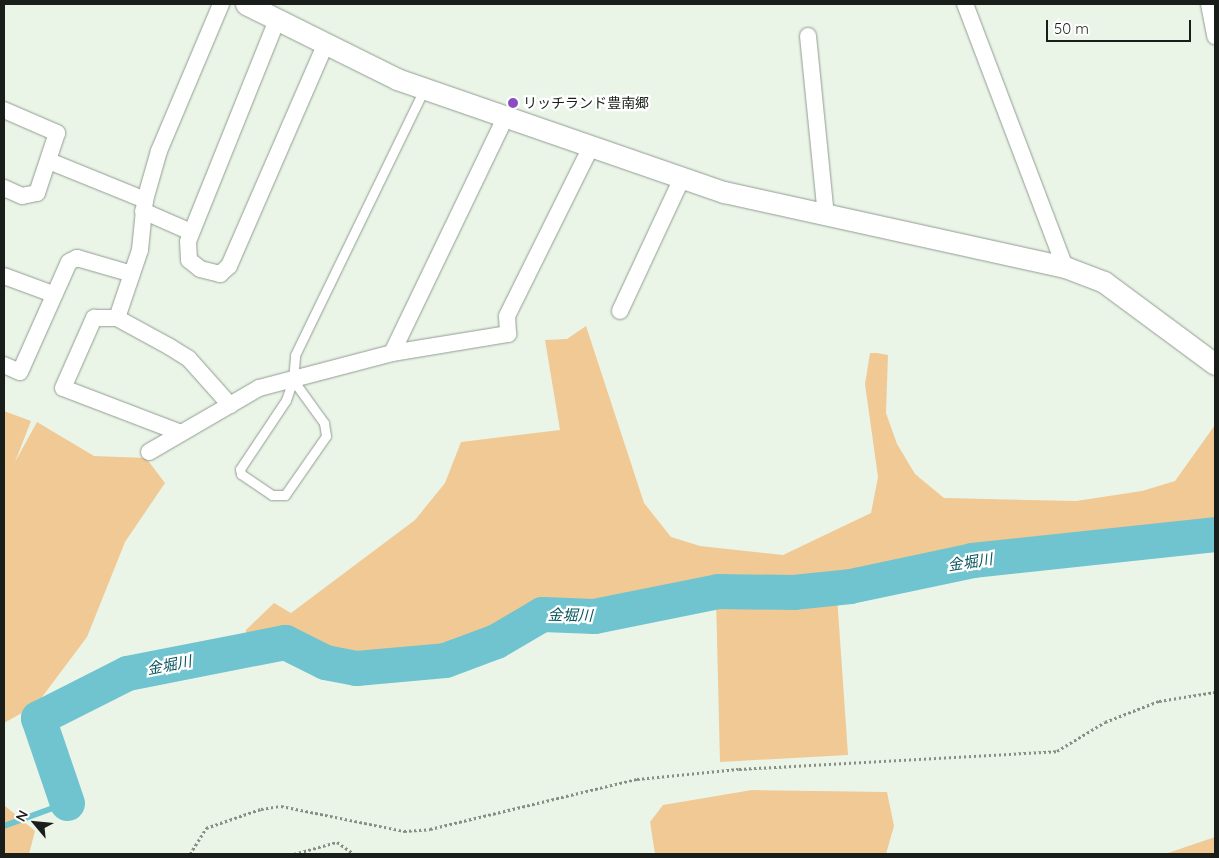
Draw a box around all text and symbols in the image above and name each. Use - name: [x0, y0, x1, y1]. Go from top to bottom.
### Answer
- scale bar: [1049, 10, 1194, 42]
- text: 50 m: [1054, 19, 1089, 38]
- place label: リッチランド豊南郷: [523, 95, 649, 111]
- marker: リッチランド豊南郷: [507, 97, 519, 109]
- water label: 金堀川: [946, 550, 994, 574]
- water label: 金堀川: [547, 606, 593, 624]
- water label: 金堀川: [145, 652, 193, 678]
- north arrow: [10, 798, 60, 848]
- text: N: [11, 807, 32, 825]

